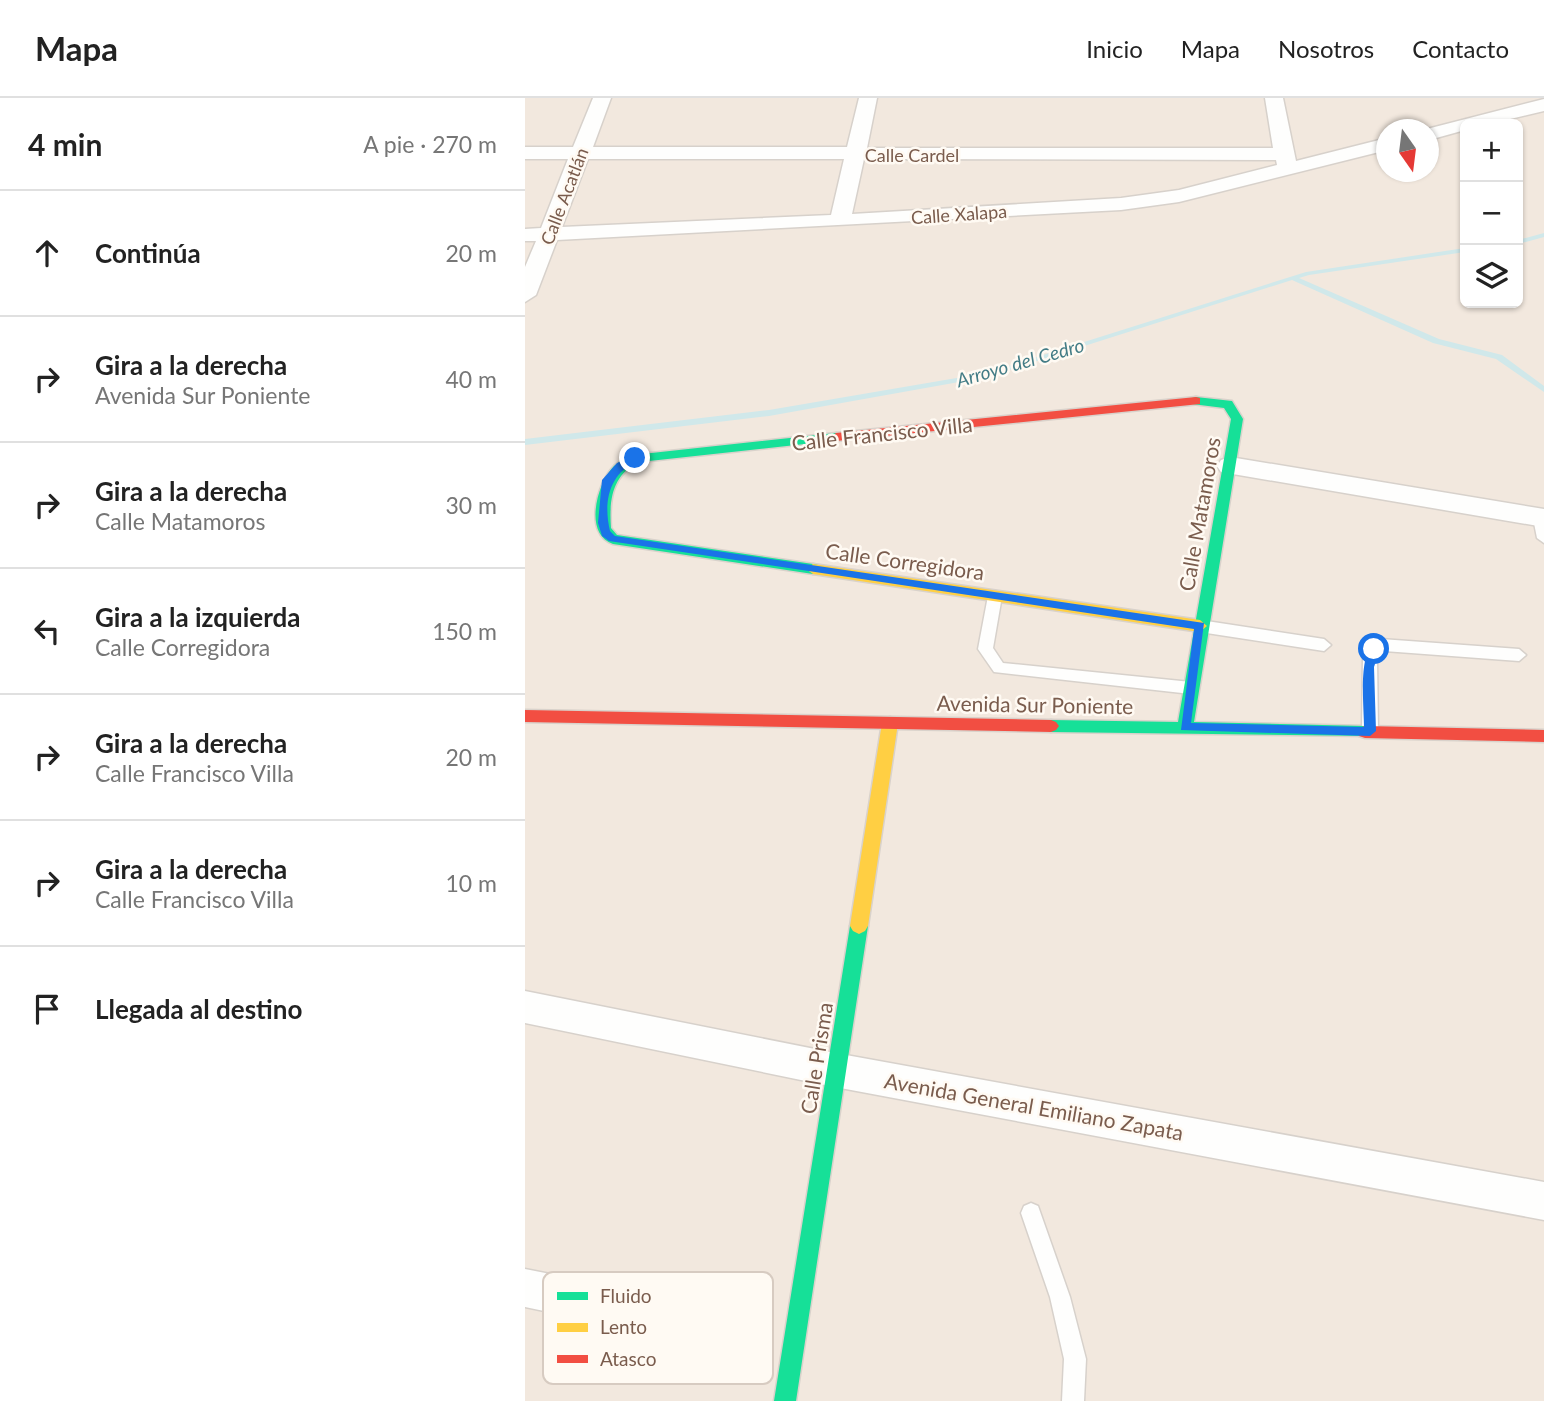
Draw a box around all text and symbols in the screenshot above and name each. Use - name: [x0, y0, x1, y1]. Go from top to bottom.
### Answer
- text: Mapa: [35, 28, 118, 68]
- text: Inicio: [1086, 34, 1143, 63]
- text: Mapa: [1181, 34, 1240, 63]
- text: Nosotros: [1278, 34, 1374, 63]
- text: Contacto: [1412, 34, 1509, 63]
- north arrow: [1376, 119, 1439, 182]
- map controls: [1460, 119, 1523, 308]
- button: +: [1460, 119, 1523, 182]
- text: 4 min: [28, 126, 102, 162]
- text: A pie · 270 m: [363, 130, 497, 158]
- street label: Calle Acatlán: [535, 144, 593, 248]
- street label: Calle Cardel: [865, 144, 959, 166]
- button: −: [1460, 182, 1523, 245]
- street label: Calle Xalapa: [910, 200, 1008, 228]
- icon: ahead: [28, 234, 66, 272]
- text: Continúa: [95, 237, 201, 269]
- text: 20 m: [446, 239, 497, 267]
- button: layers: [1460, 245, 1523, 308]
- water label: Arroyo del Cedro: [952, 333, 1087, 392]
- text: Gira a la derecha: [95, 349, 287, 381]
- icon: right: [28, 360, 66, 398]
- text: 40 m: [446, 365, 497, 393]
- text: Avenida Sur Poniente: [95, 381, 311, 409]
- street label: Calle Francisco Villa: [790, 411, 974, 455]
- street label: Calle Matamoros: [1173, 435, 1225, 593]
- route end: [619, 442, 650, 473]
- text: Gira a la derecha: [95, 475, 287, 507]
- icon: right: [28, 486, 66, 524]
- text: 30 m: [446, 491, 497, 519]
- text: Calle Matamoros: [95, 507, 266, 535]
- street label: Calle Corregidora: [824, 537, 986, 585]
- text: Gira a la izquierda: [95, 601, 301, 633]
- icon: left: [28, 612, 66, 650]
- text: 150 m: [432, 617, 497, 645]
- text: Calle Corregidora: [95, 633, 270, 661]
- route start: [1358, 633, 1389, 664]
- street label: Avenida Sur Poniente: [936, 690, 1134, 718]
- text: Gira a la derecha: [95, 727, 287, 759]
- icon: right: [28, 738, 66, 776]
- text: 20 m: [446, 743, 497, 771]
- text: Calle Francisco Villa: [95, 759, 294, 787]
- text: Gira a la derecha: [95, 853, 287, 885]
- icon: right: [28, 864, 66, 902]
- text: 10 m: [446, 869, 497, 897]
- text: Calle Francisco Villa: [95, 885, 294, 913]
- icon: arrive: [28, 990, 66, 1028]
- text: Llegada al destino: [95, 993, 302, 1025]
- street label: Calle Prisma: [795, 1000, 837, 1116]
- street label: Avenida General Emiliano Zapata: [882, 1067, 1186, 1145]
- legend: [543, 1272, 773, 1384]
- text: Fluido: [600, 1284, 652, 1307]
- text: Lento: [600, 1315, 647, 1338]
- text: Atasco: [600, 1347, 656, 1370]

